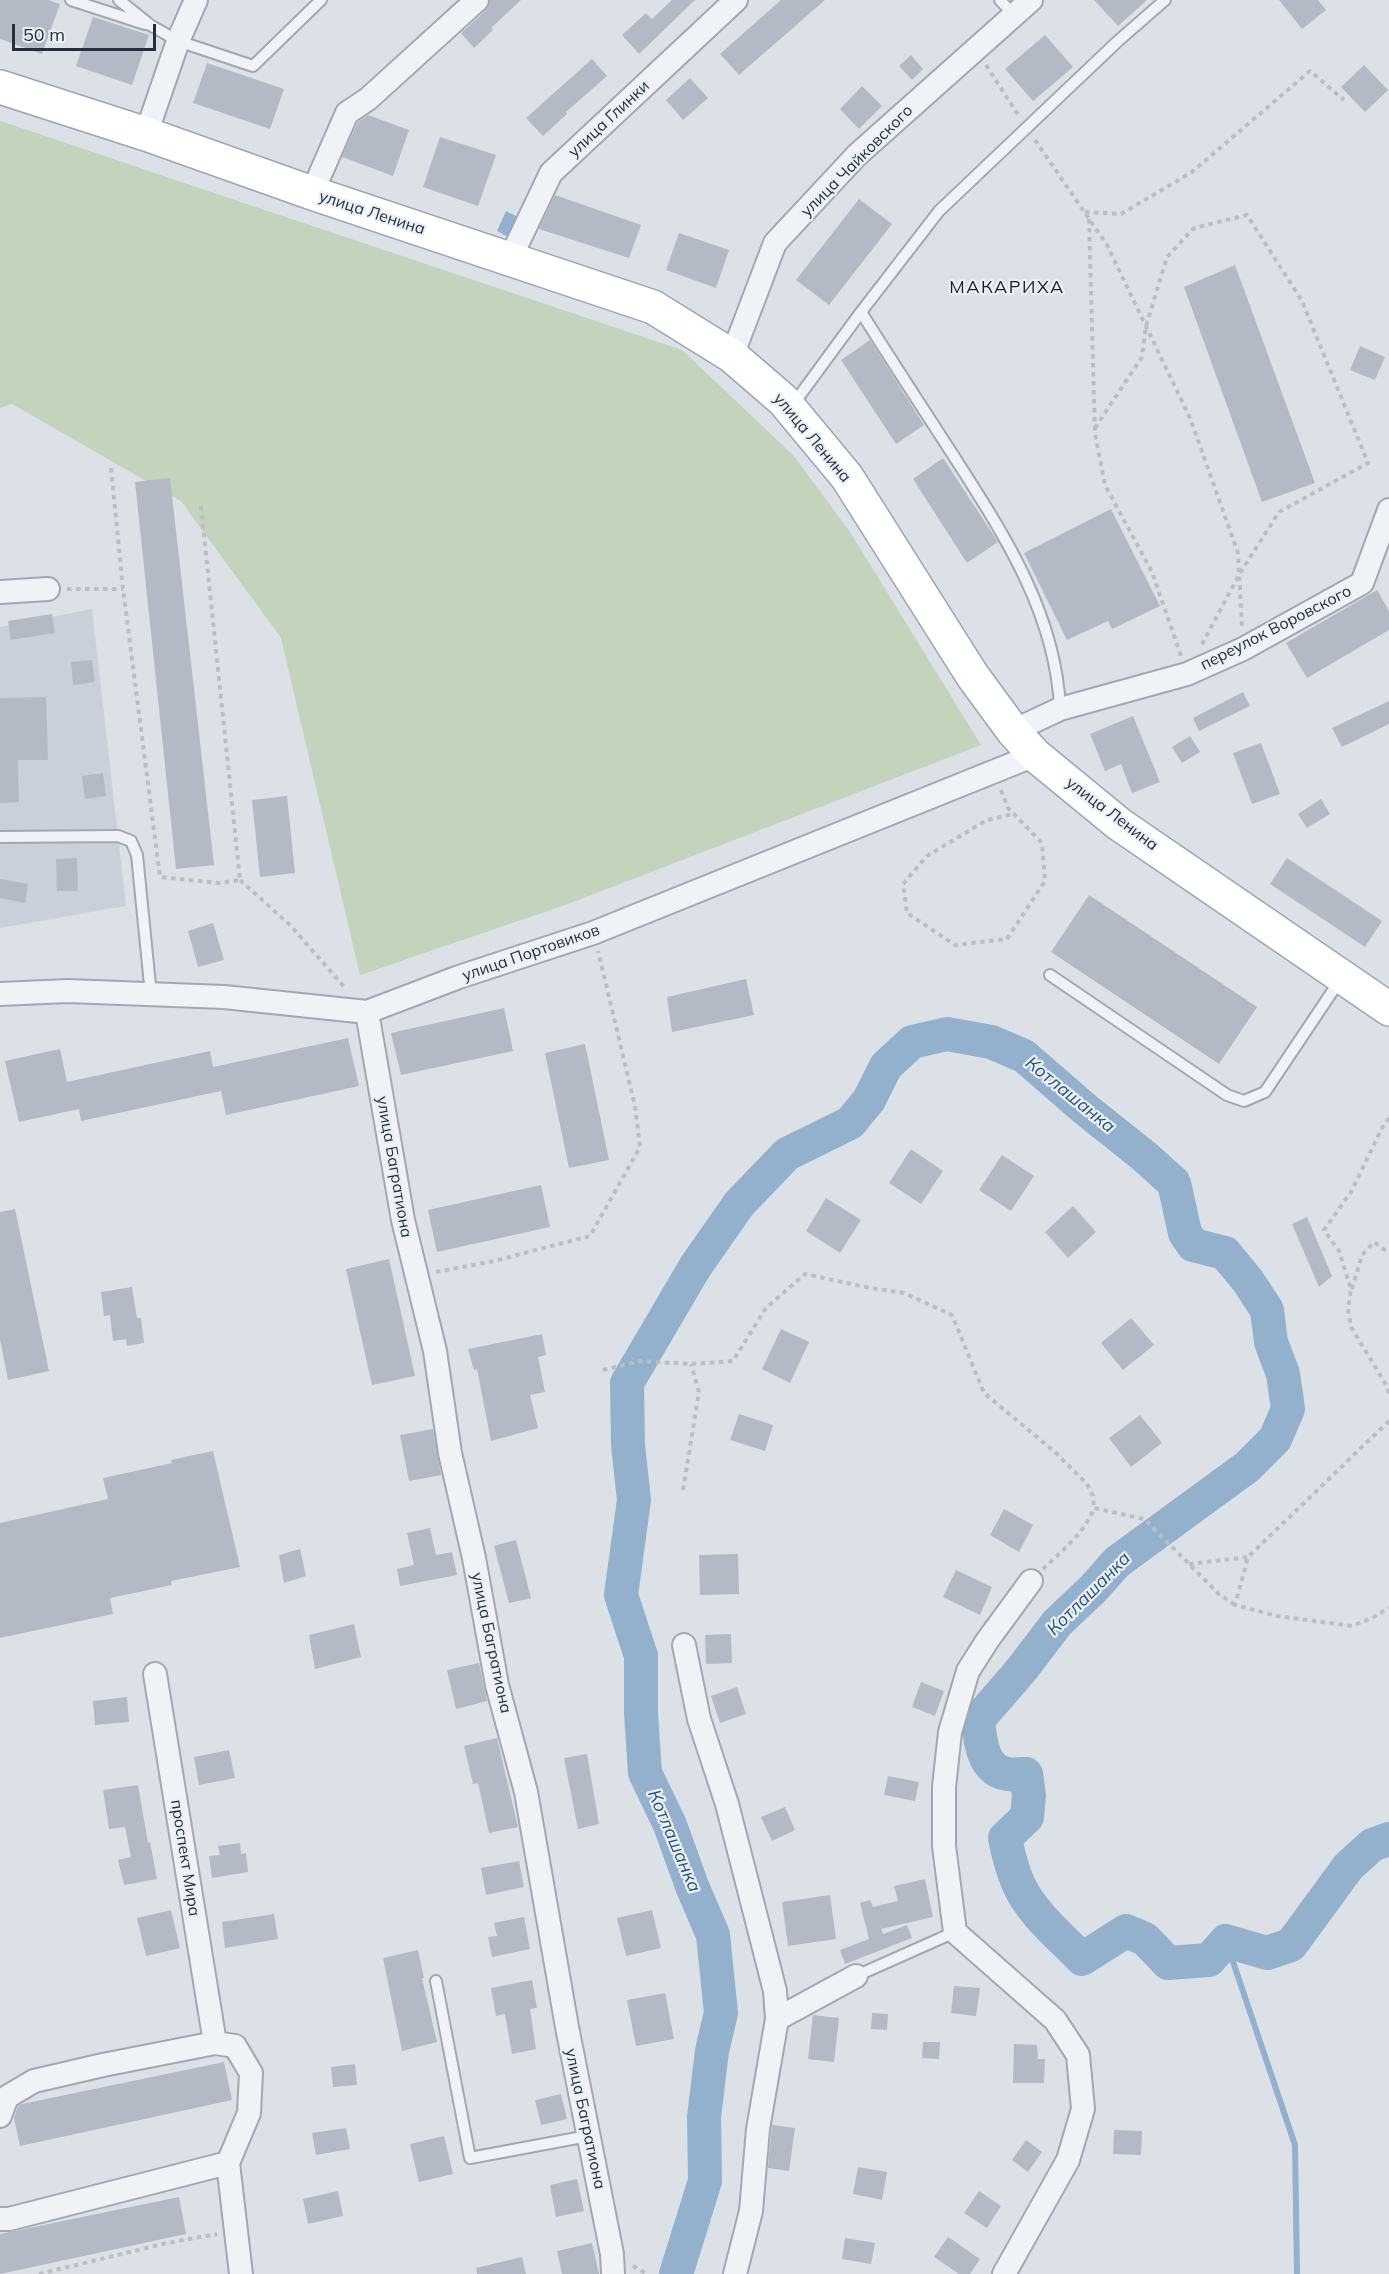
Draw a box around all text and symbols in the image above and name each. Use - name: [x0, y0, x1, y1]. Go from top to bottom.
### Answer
- scale bar: [15, 12, 159, 50]
- text: 50 m: [23, 23, 65, 46]
- street label: улица Глинки: [564, 77, 654, 161]
- street label: улица Чайковского: [797, 101, 917, 221]
- street label: улица Ленина: [317, 187, 427, 239]
- district label: МАКАРИХА: [949, 277, 1065, 299]
- street label: улица Ленина: [769, 390, 855, 486]
- street label: переулок Воровского: [1197, 582, 1355, 674]
- street label: улица Ленина: [1062, 773, 1162, 855]
- street label: улица Портовиков: [460, 920, 602, 986]
- water label: Котлашанка: [1021, 1052, 1119, 1138]
- street label: улица Багратиона: [372, 1095, 416, 1239]
- water label: Котлашанка: [1043, 1548, 1135, 1640]
- street label: улица Багратиона: [467, 1571, 515, 1715]
- water label: Котлашанка: [643, 1787, 705, 1895]
- street label: проспект Мира: [166, 1798, 204, 1918]
- street label: улица Багратиона: [561, 2047, 609, 2191]

